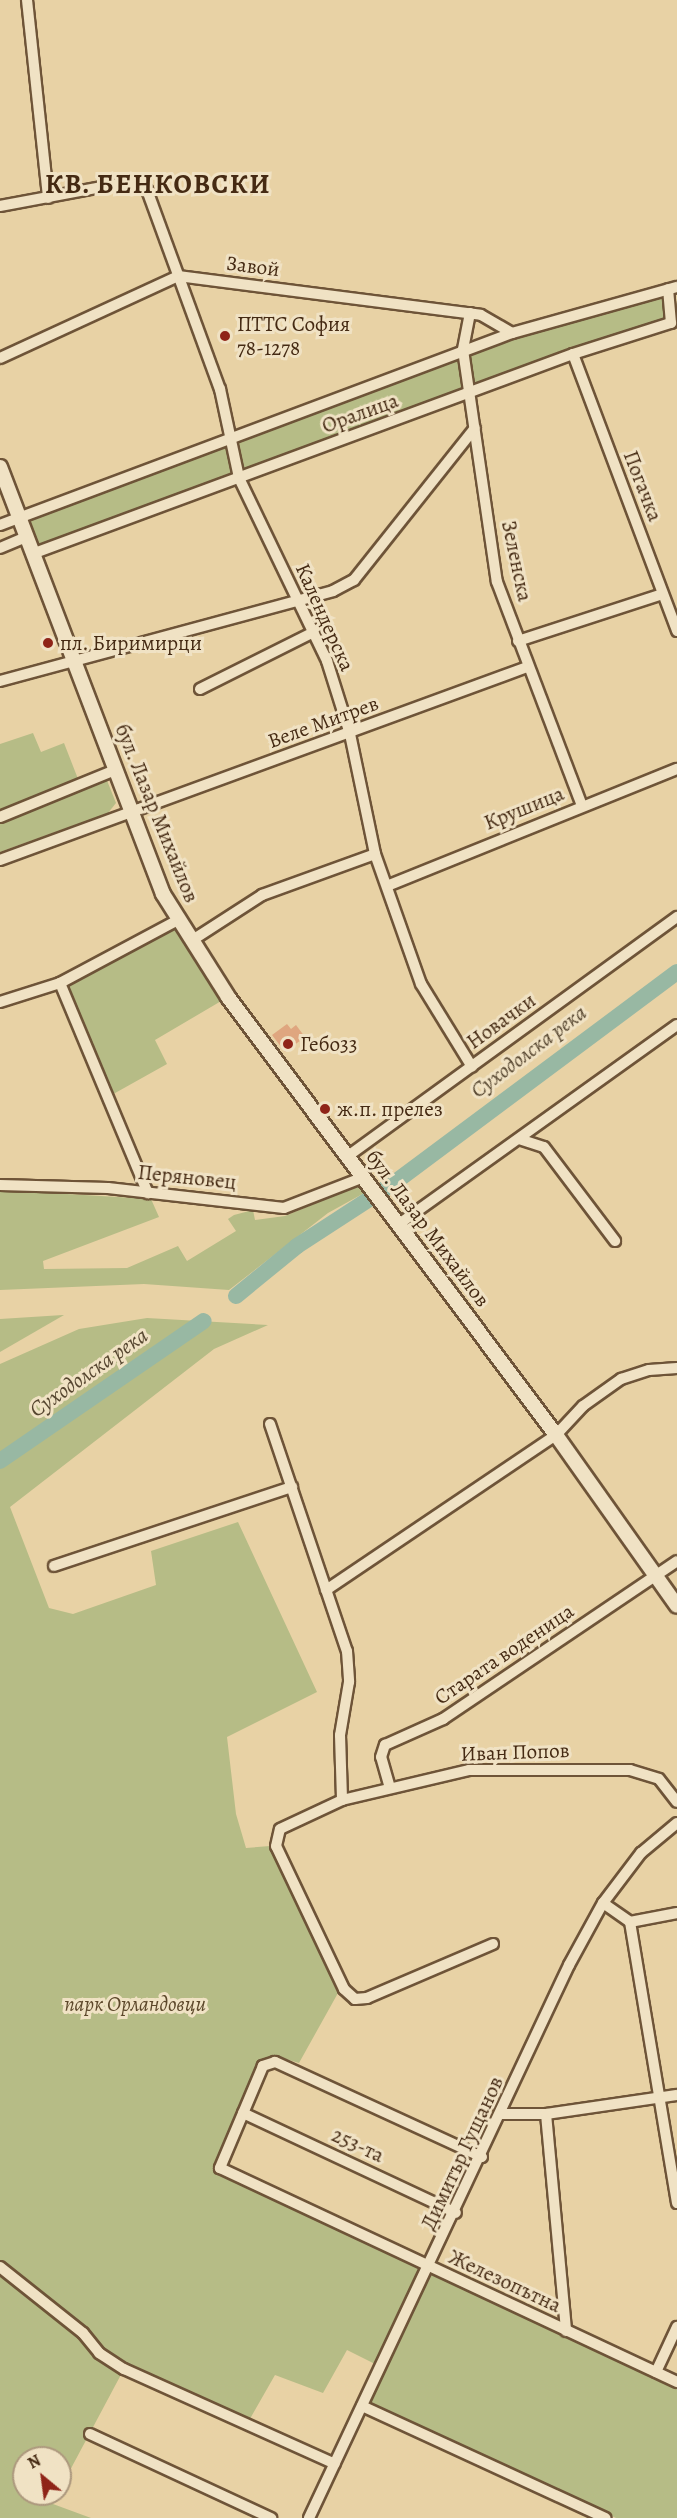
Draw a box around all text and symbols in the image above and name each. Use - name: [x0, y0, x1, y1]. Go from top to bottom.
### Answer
- district label: КВ. БЕНКОВСКИ: [45, 169, 271, 201]
- street label: Завой: [225, 250, 281, 282]
- place label: ПТТС София 78-1278: [237, 311, 350, 361]
- marker: ПТТС София 78-1278: [218, 329, 232, 343]
- street label: Оралица: [318, 388, 402, 438]
- street label: Погачка: [618, 447, 668, 525]
- street label: Зеленска: [496, 518, 538, 604]
- street label: Календерска: [290, 559, 360, 675]
- place label: пл. Биримирци: [60, 630, 203, 656]
- marker: пл. Биримирци: [41, 636, 55, 650]
- street label: Веле Митрев: [264, 690, 382, 754]
- street label: бул. Лазар Михайлов: [110, 720, 204, 906]
- street label: Крушица: [480, 781, 568, 835]
- street label: Новачки: [462, 988, 540, 1054]
- water label: Суходолска река: [466, 1000, 592, 1104]
- place label: Гебо33: [300, 1031, 358, 1057]
- marker: Гебо33: [281, 1037, 295, 1051]
- place label: ж.п. прелез: [337, 1096, 443, 1122]
- marker: ж.п. прелез: [318, 1102, 332, 1116]
- street label: бул. Лазар Михайлов: [361, 1144, 495, 1312]
- street label: Перяновец: [136, 1159, 238, 1195]
- water label: Суходолска река: [25, 1323, 153, 1423]
- street label: Старата воденица: [430, 1598, 578, 1710]
- street label: Иван Попов: [460, 1738, 570, 1766]
- park label: парк Орландовци: [64, 1991, 206, 2017]
- street label: Димитър Гущанов: [415, 2072, 509, 2234]
- street label: 253-та: [328, 2122, 388, 2168]
- street label: Железопътна: [445, 2244, 565, 2318]
- north arrow: [12, 2446, 72, 2506]
- text: N: [24, 2450, 45, 2474]

